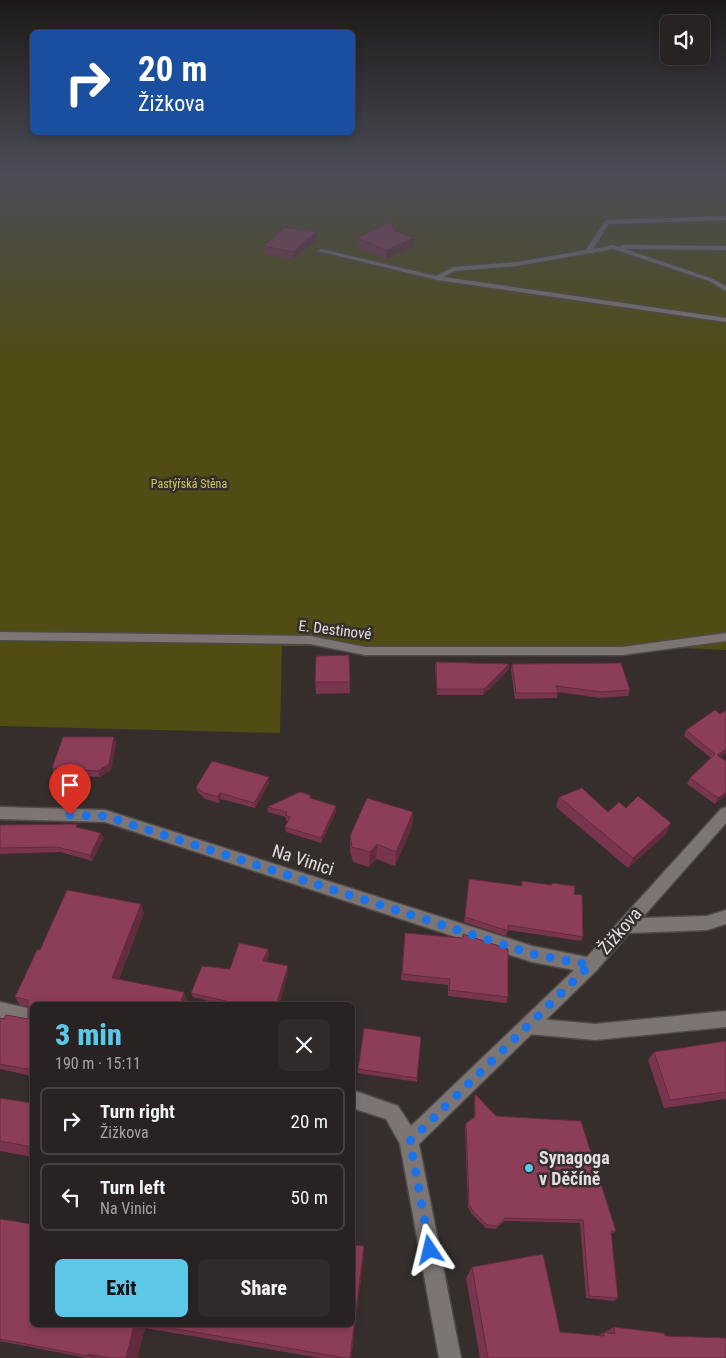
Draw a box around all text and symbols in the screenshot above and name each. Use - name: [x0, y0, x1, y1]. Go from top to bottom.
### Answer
- map controls: [660, 15, 710, 65]
- button: sound: [660, 15, 710, 65]
- text: 20 m: [138, 49, 207, 90]
- icon: right: [55, 50, 120, 115]
- text: Žižkova: [138, 91, 205, 116]
- park label: Pastýřská Stěna: [151, 477, 227, 491]
- street label: E. Destinové: [298, 617, 372, 643]
- pin: [49, 764, 91, 815]
- icon: arrive: [56, 771, 84, 799]
- street label: Na Vinici: [270, 840, 337, 879]
- street label: Žižkova: [594, 903, 645, 958]
- text: 3 min: [55, 1017, 122, 1052]
- button: close: [278, 1019, 330, 1071]
- text: 190 m · 15:11: [55, 1054, 141, 1073]
- text: Turn right: [100, 1100, 175, 1123]
- icon: right: [57, 1107, 85, 1135]
- text: 20 m: [291, 1110, 328, 1133]
- text: Žižkova: [100, 1123, 149, 1142]
- place label: Synagoga v Děčíně: [539, 1147, 610, 1189]
- marker: Synagoga v Děčíně: [523, 1162, 535, 1174]
- text: Turn left: [100, 1176, 165, 1199]
- icon: left: [57, 1183, 85, 1211]
- text: 50 m: [291, 1186, 328, 1209]
- text: Na Vinici: [100, 1199, 156, 1218]
- position arrow: [403, 1223, 455, 1275]
- button: Exit: [55, 1259, 188, 1317]
- button: Share: [198, 1259, 330, 1317]

